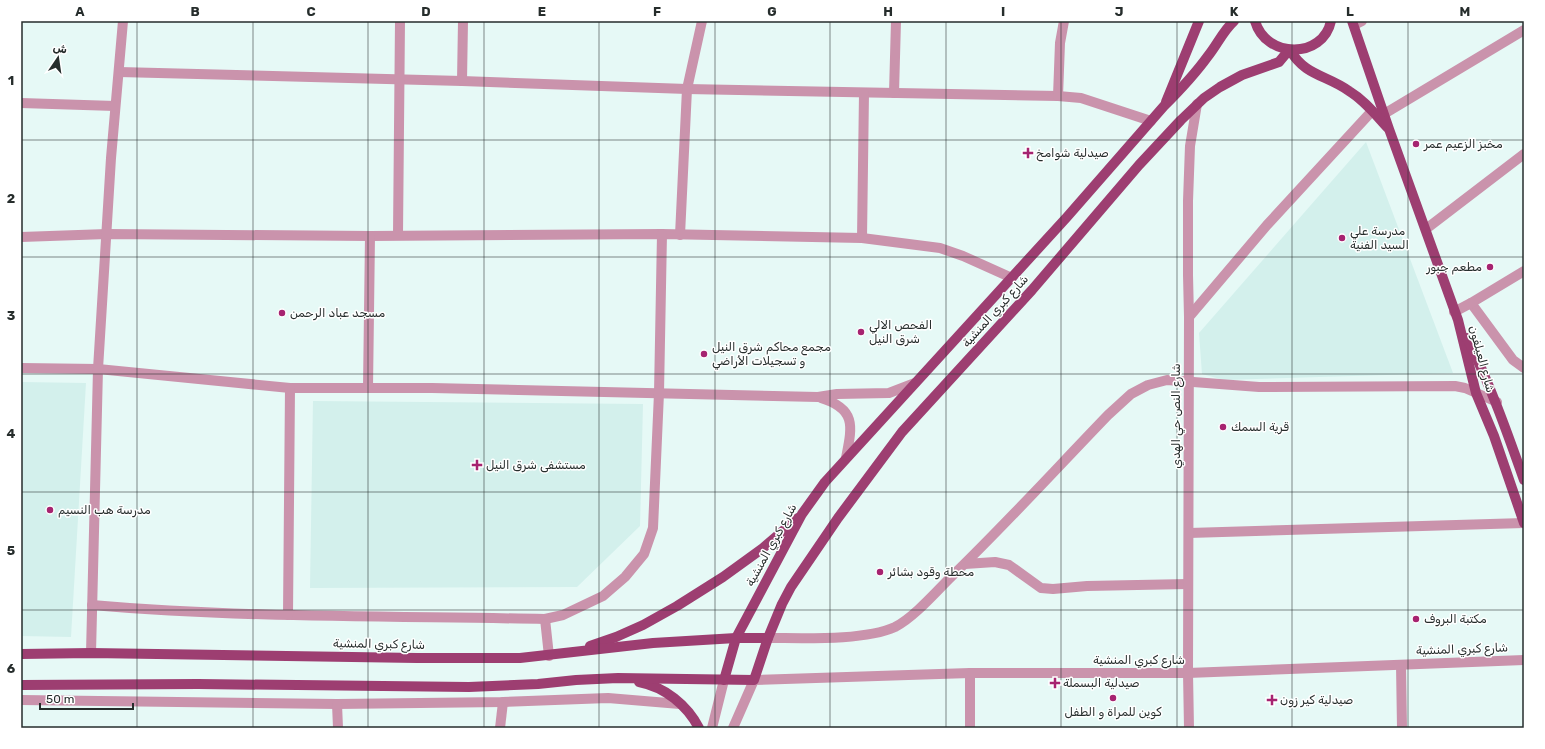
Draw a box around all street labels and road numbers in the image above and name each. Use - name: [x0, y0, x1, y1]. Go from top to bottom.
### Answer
- street label: شارع كبري المنشية: [959, 272, 1033, 351]
- street label: شارع العيلفون: [1464, 324, 1498, 395]
- street label: شارع النص حي الهدي: [1169, 363, 1185, 469]
- street label: شارع كبري المنشية: [743, 501, 801, 590]
- street label: شارع كبري المنشية: [333, 636, 425, 654]
- street label: شارع كبري المنشية: [1416, 640, 1508, 660]
- street label: شارع كبري المنشية: [1093, 653, 1185, 669]

